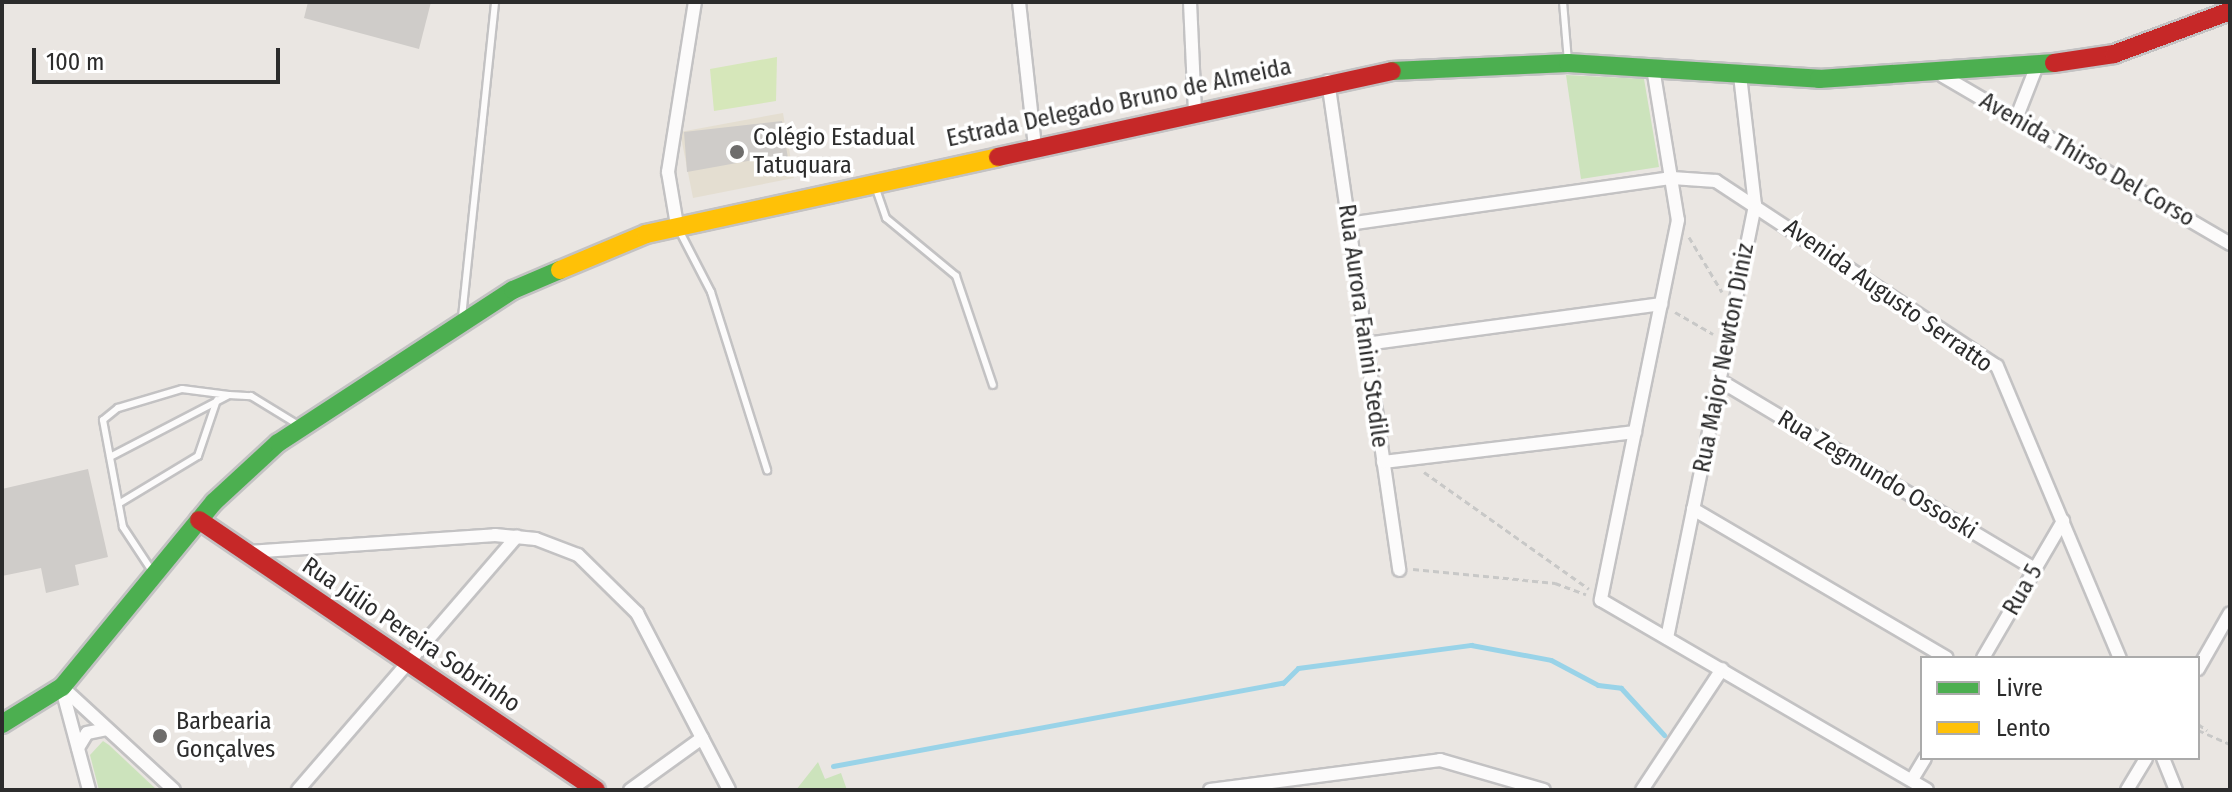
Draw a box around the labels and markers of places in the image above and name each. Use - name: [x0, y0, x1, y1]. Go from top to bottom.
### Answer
- place label: Colégio Estadual Tatuquara: [753, 124, 915, 180]
- marker: Colégio Estadual Tatuquara: [728, 143, 746, 161]
- place label: Barbearia Gonçalves: [176, 708, 275, 764]
- marker: Barbearia Gonçalves: [151, 727, 169, 745]

